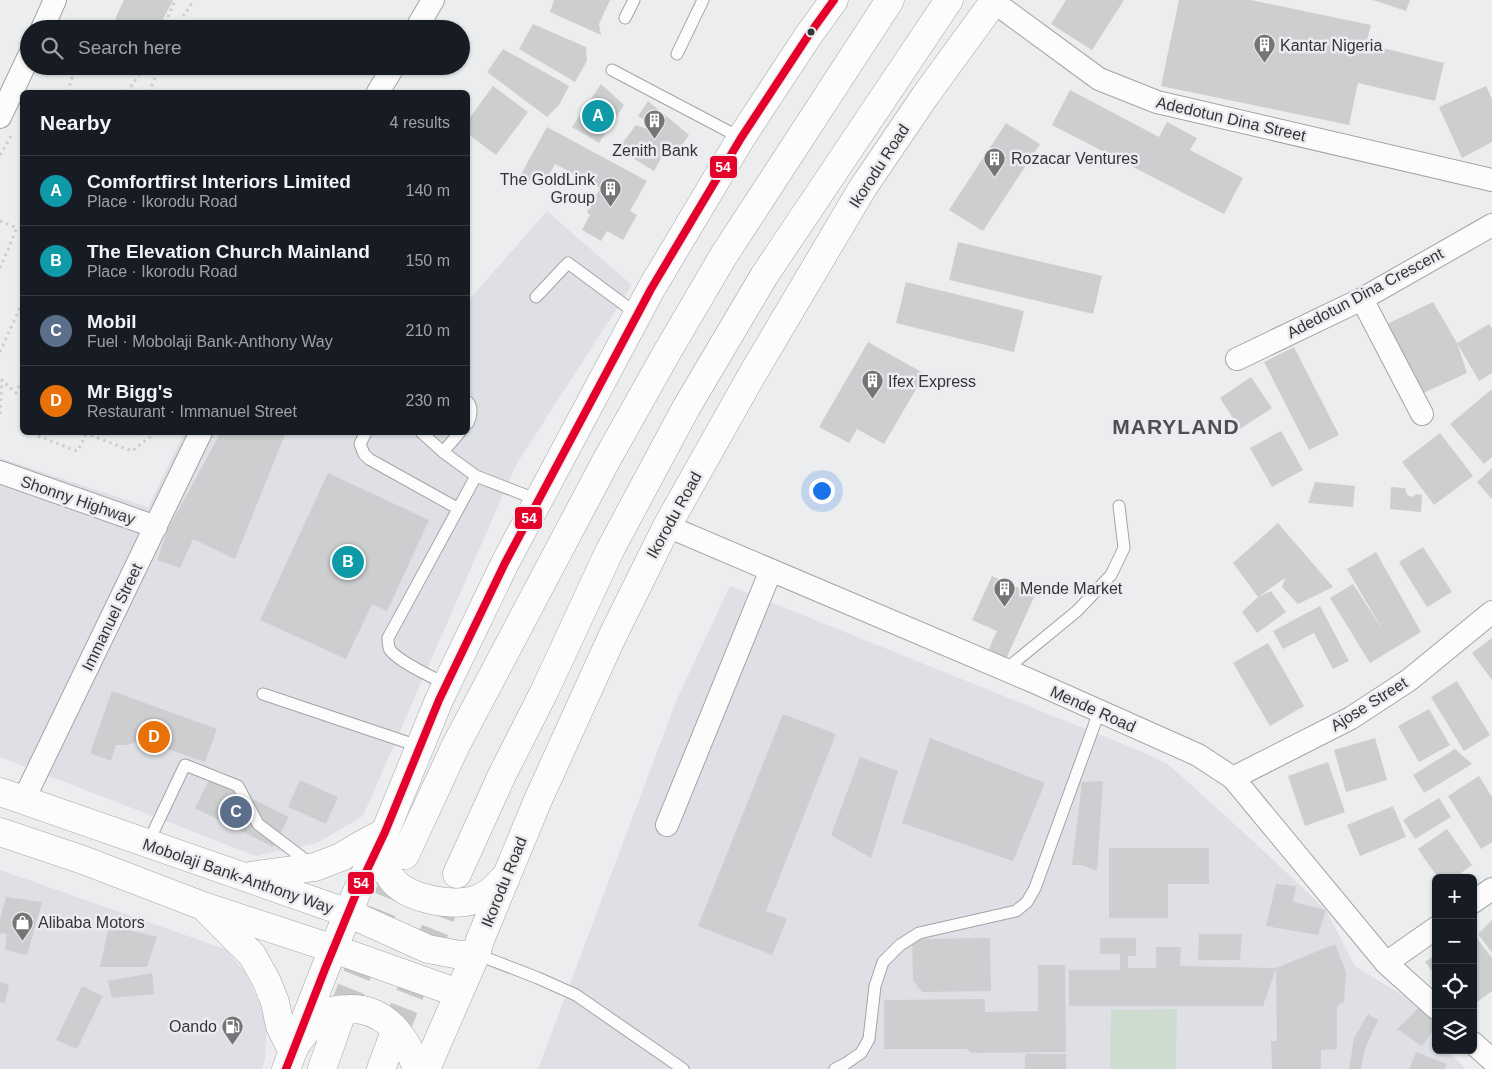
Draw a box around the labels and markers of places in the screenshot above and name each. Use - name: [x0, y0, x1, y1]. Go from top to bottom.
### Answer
- unlabelled marker: [806, 27, 816, 37]
- building icon: Kantar Nigeria: [1252, 33, 1276, 64]
- place label: Kantar Nigeria: [1280, 37, 1382, 54]
- pin: A: [582, 97, 614, 135]
- building icon: Zenith Bank: [643, 109, 667, 140]
- place label: Zenith Bank: [612, 142, 699, 159]
- building icon: Rozacar Ventures: [983, 146, 1007, 177]
- place label: Rozacar Ventures: [1011, 150, 1138, 167]
- place label: The GoldLink Group: [500, 171, 596, 206]
- building icon: The GoldLink Group: [599, 176, 623, 207]
- building icon: Ifex Express: [860, 369, 884, 400]
- place label: Ifex Express: [888, 373, 976, 390]
- pin: B: [332, 543, 364, 581]
- building icon: Mende Market: [992, 576, 1016, 607]
- place label: Mende Market: [1020, 580, 1123, 597]
- pin: D: [138, 718, 170, 756]
- pin: C: [220, 793, 252, 831]
- shop icon: Alibaba Motors: [10, 910, 34, 941]
- place label: Alibaba Motors: [38, 914, 145, 931]
- fuel station icon: Oando: [221, 1014, 245, 1045]
- place label: Oando: [169, 1018, 217, 1035]

